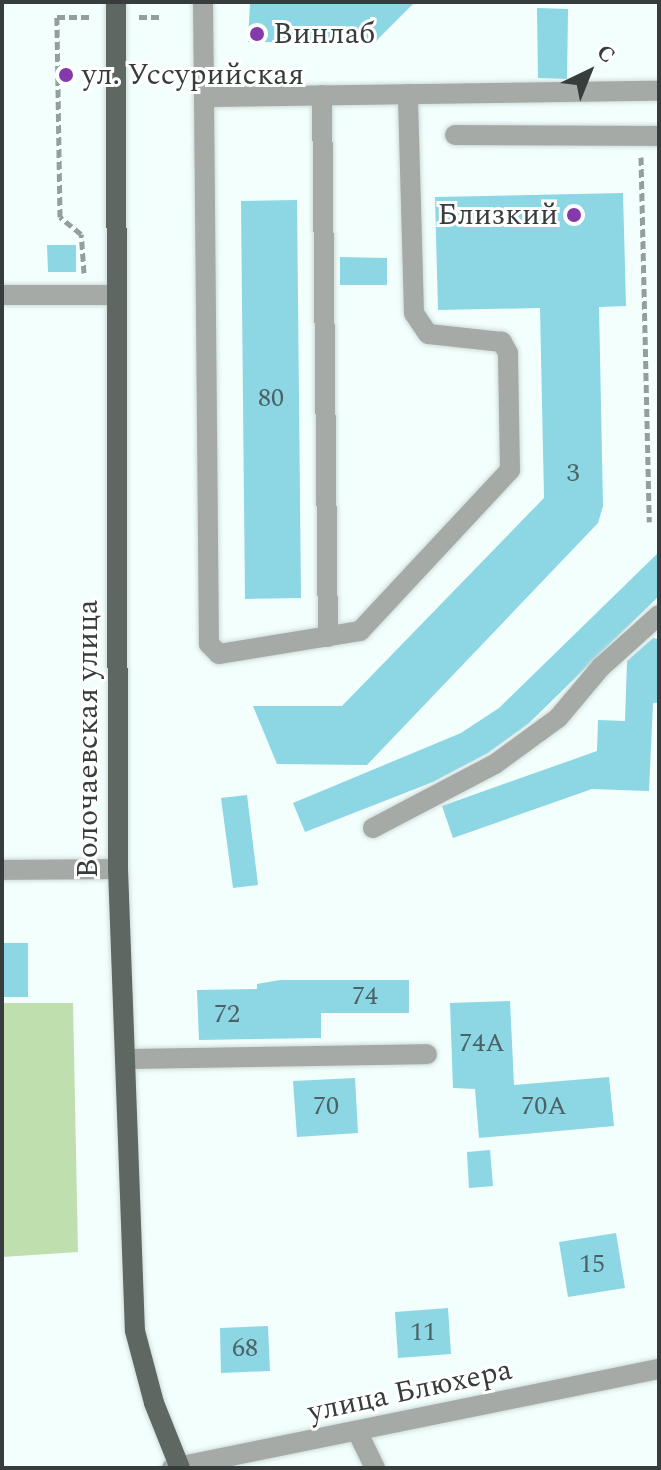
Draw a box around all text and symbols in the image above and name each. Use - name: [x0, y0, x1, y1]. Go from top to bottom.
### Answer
- place label: Винлаб: [273, 16, 376, 52]
- marker: Винлаб: [248, 25, 266, 43]
- north arrow: [549, 32, 629, 112]
- text: С: [589, 37, 623, 71]
- place label: ул. Уссурийская: [82, 57, 304, 93]
- marker: ул. Уссурийская: [57, 66, 75, 84]
- place label: Близкий: [438, 197, 558, 233]
- marker: Близкий: [565, 206, 583, 224]
- house number: 80: [258, 383, 284, 415]
- house number: 3: [567, 458, 579, 490]
- street label: Волочаевская улица: [70, 600, 106, 878]
- house number: 74: [352, 981, 378, 1013]
- house number: 72: [214, 999, 240, 1031]
- house number: 74А: [459, 1028, 505, 1060]
- house number: 70: [313, 1091, 339, 1123]
- house number: 70А: [521, 1091, 567, 1123]
- house number: 15: [579, 1249, 605, 1281]
- house number: 11: [410, 1317, 436, 1349]
- house number: 68: [232, 1333, 258, 1365]
- street label: улица Блюхера: [305, 1352, 515, 1430]

